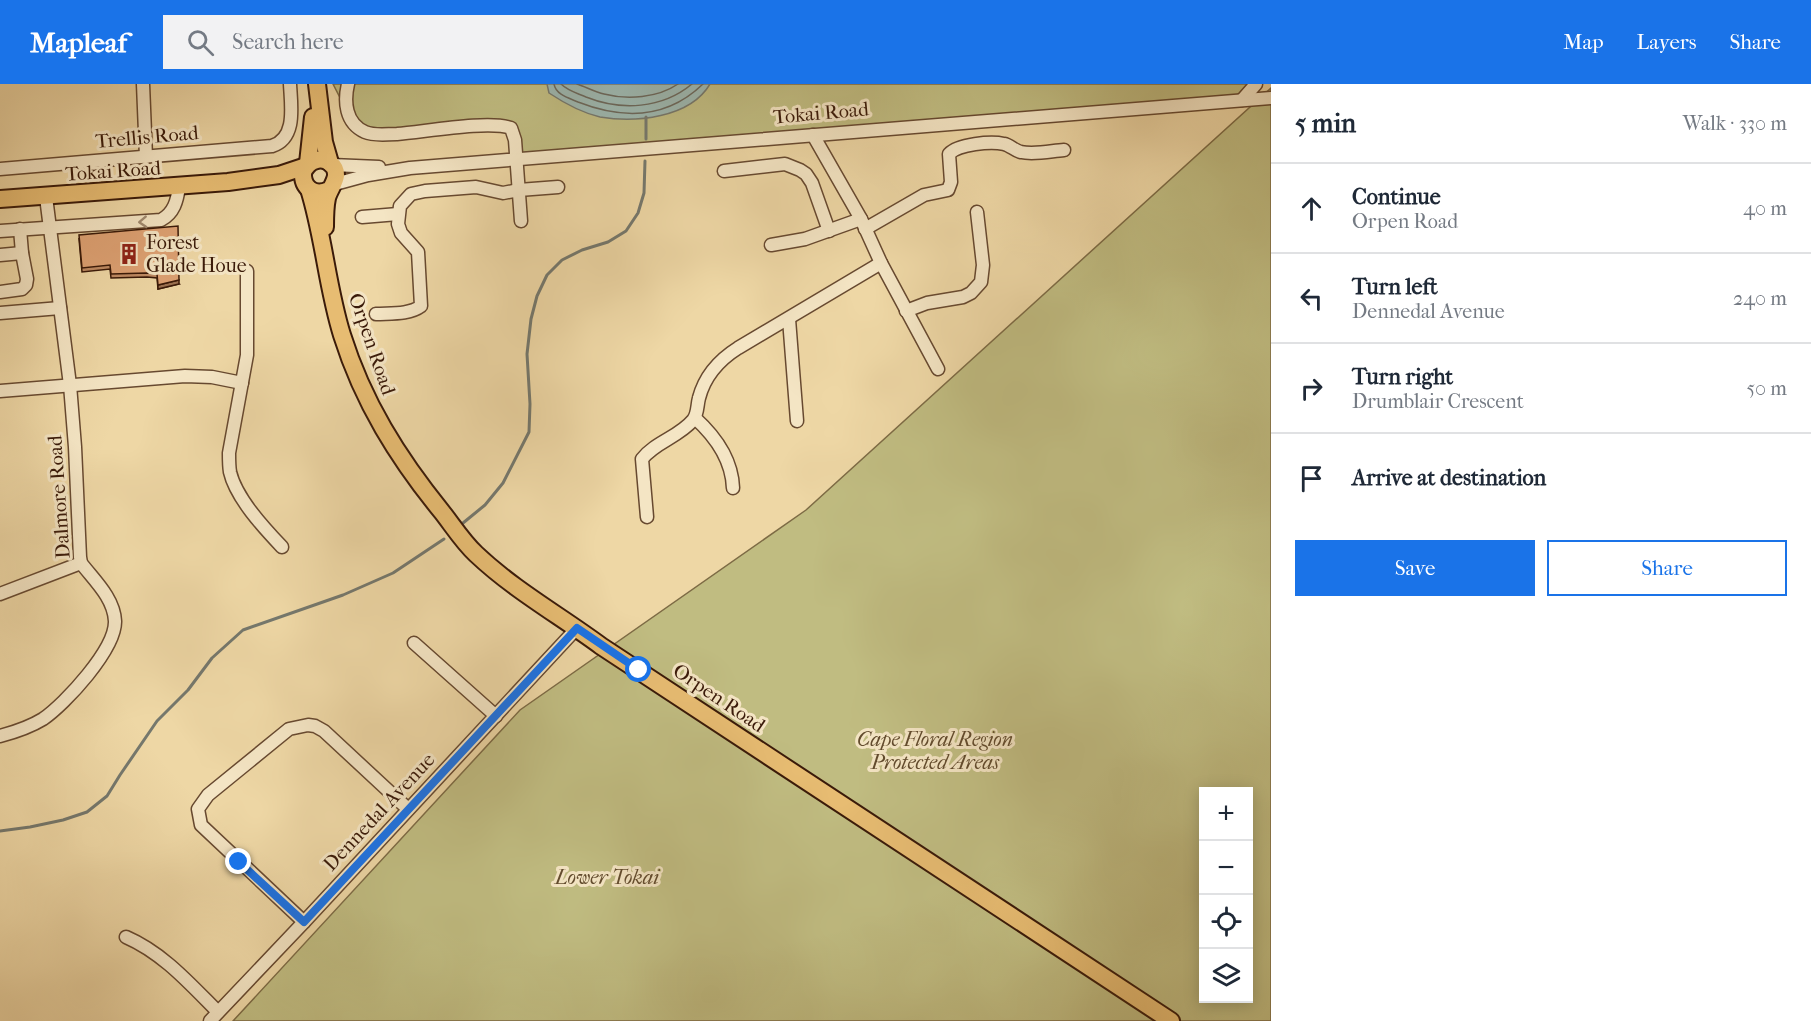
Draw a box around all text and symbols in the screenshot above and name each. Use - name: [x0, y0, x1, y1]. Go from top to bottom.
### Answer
- search box: [163, 15, 583, 69]
- text: Mapleaf: [30, 26, 127, 59]
- icon: search: [184, 26, 217, 59]
- text: Search here: [232, 29, 344, 55]
- text: Map: [1563, 30, 1604, 54]
- text: Layers: [1637, 30, 1696, 54]
- text: Share: [1729, 30, 1781, 54]
- street label: Tokai Road: [772, 97, 871, 129]
- text: 5 min: [1295, 108, 1356, 139]
- text: Walk · 330 m: [1683, 112, 1787, 135]
- street label: Trellis Road: [94, 121, 201, 153]
- street label: Tokai Road: [64, 156, 163, 186]
- text: Continue: [1352, 184, 1441, 210]
- icon: ahead: [1295, 192, 1328, 225]
- text: 40 m: [1743, 197, 1787, 220]
- text: Orpen Road: [1352, 210, 1458, 233]
- one-way arrow: [138, 215, 147, 228]
- place label: Forest Glade Houe: [146, 231, 247, 277]
- building icon: Forest Glade Houe: [117, 242, 141, 266]
- text: Turn left: [1352, 274, 1438, 300]
- icon: left: [1295, 282, 1328, 315]
- text: 240 m: [1733, 287, 1787, 310]
- street label: Orpen Road: [344, 290, 400, 399]
- text: Dennedal Avenue: [1352, 300, 1505, 323]
- text: Turn right: [1352, 364, 1453, 390]
- icon: right: [1295, 372, 1328, 405]
- text: 50 m: [1746, 377, 1787, 400]
- text: Drumblair Crescent: [1352, 390, 1524, 413]
- street label: Dalmore Road: [43, 433, 75, 559]
- icon: arrive: [1295, 462, 1328, 495]
- text: Arrive at destination: [1352, 465, 1546, 491]
- button: Save: [1295, 540, 1535, 596]
- button: Share: [1547, 540, 1787, 596]
- route start: [625, 656, 651, 682]
- street label: Orpen Road: [669, 659, 770, 738]
- park label: Cape Floral Region Protected Areas: [857, 728, 1013, 774]
- street label: Dennedal Avenue: [319, 748, 440, 876]
- map controls: [1199, 787, 1253, 1003]
- button: +: [1199, 787, 1253, 841]
- button: −: [1199, 841, 1253, 895]
- route end: [225, 848, 251, 874]
- park label: Lower Tokai: [553, 866, 660, 889]
- button: locate: [1199, 895, 1253, 949]
- button: layers: [1199, 949, 1253, 1003]

